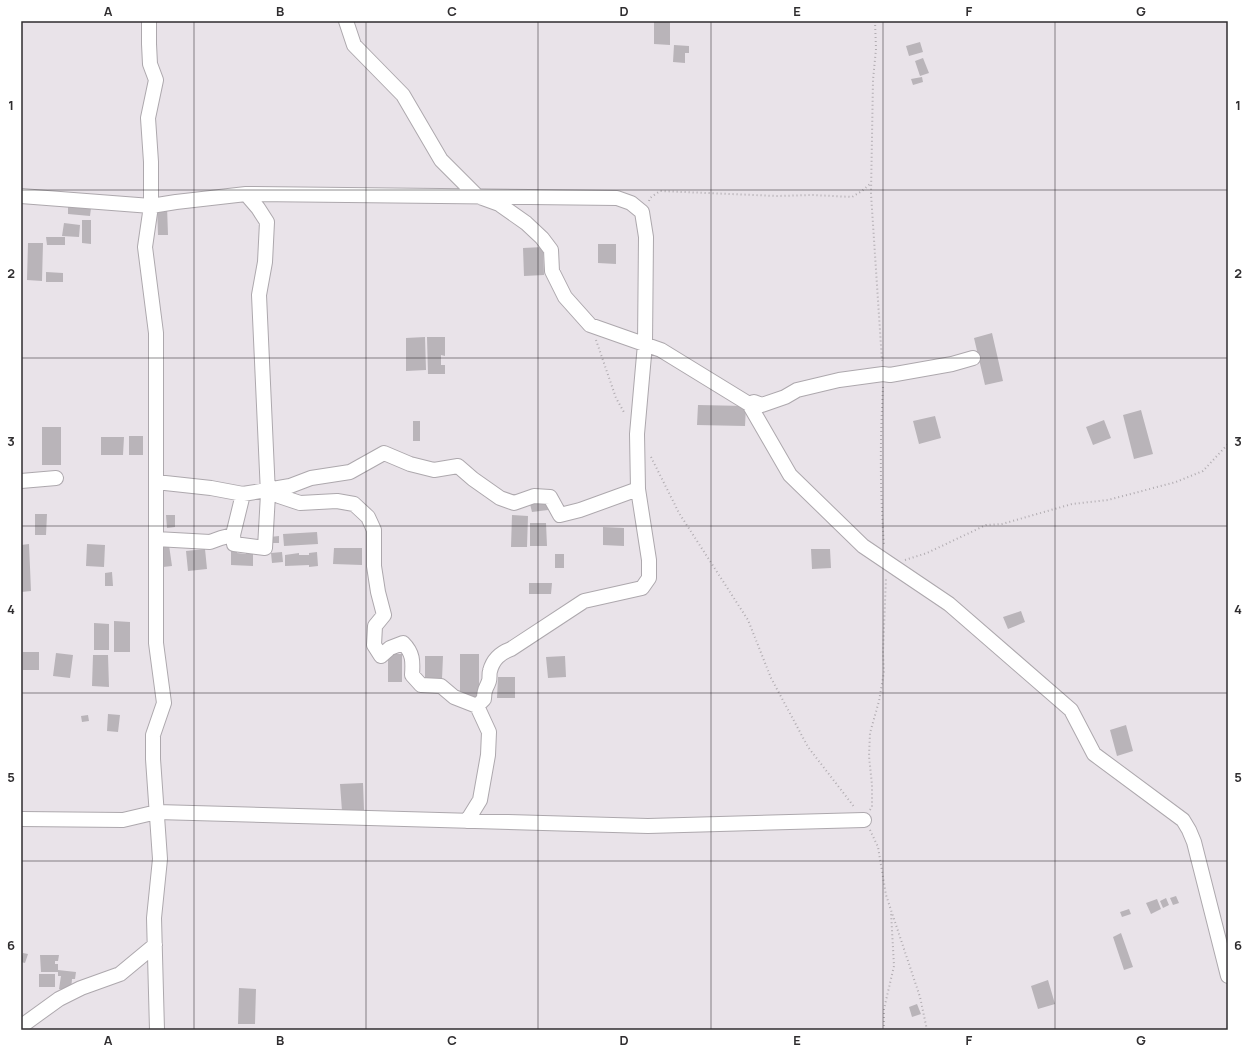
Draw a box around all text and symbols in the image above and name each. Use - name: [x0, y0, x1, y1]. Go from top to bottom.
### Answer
- text: A: [104, 2, 113, 20]
- text: B: [276, 2, 284, 20]
- text: C: [447, 2, 457, 20]
- text: D: [619, 2, 629, 20]
- text: E: [793, 2, 801, 20]
- text: F: [966, 2, 973, 20]
- text: G: [1136, 2, 1146, 20]
- text: 1: [8, 96, 14, 114]
- text: 1: [1235, 96, 1241, 114]
- text: 2: [7, 264, 15, 282]
- text: 2: [1234, 264, 1242, 282]
- text: 3: [7, 432, 15, 450]
- text: 3: [1234, 432, 1242, 450]
- text: 4: [7, 600, 15, 618]
- text: 4: [1234, 600, 1242, 618]
- text: 5: [7, 768, 15, 786]
- text: 5: [1234, 768, 1242, 786]
- text: 6: [7, 936, 15, 954]
- text: 6: [1234, 936, 1242, 954]
- text: A: [104, 1031, 113, 1049]
- text: B: [276, 1031, 284, 1049]
- text: C: [447, 1031, 457, 1049]
- text: D: [619, 1031, 629, 1049]
- text: E: [793, 1031, 801, 1049]
- text: F: [966, 1031, 973, 1049]
- text: G: [1136, 1031, 1146, 1049]

